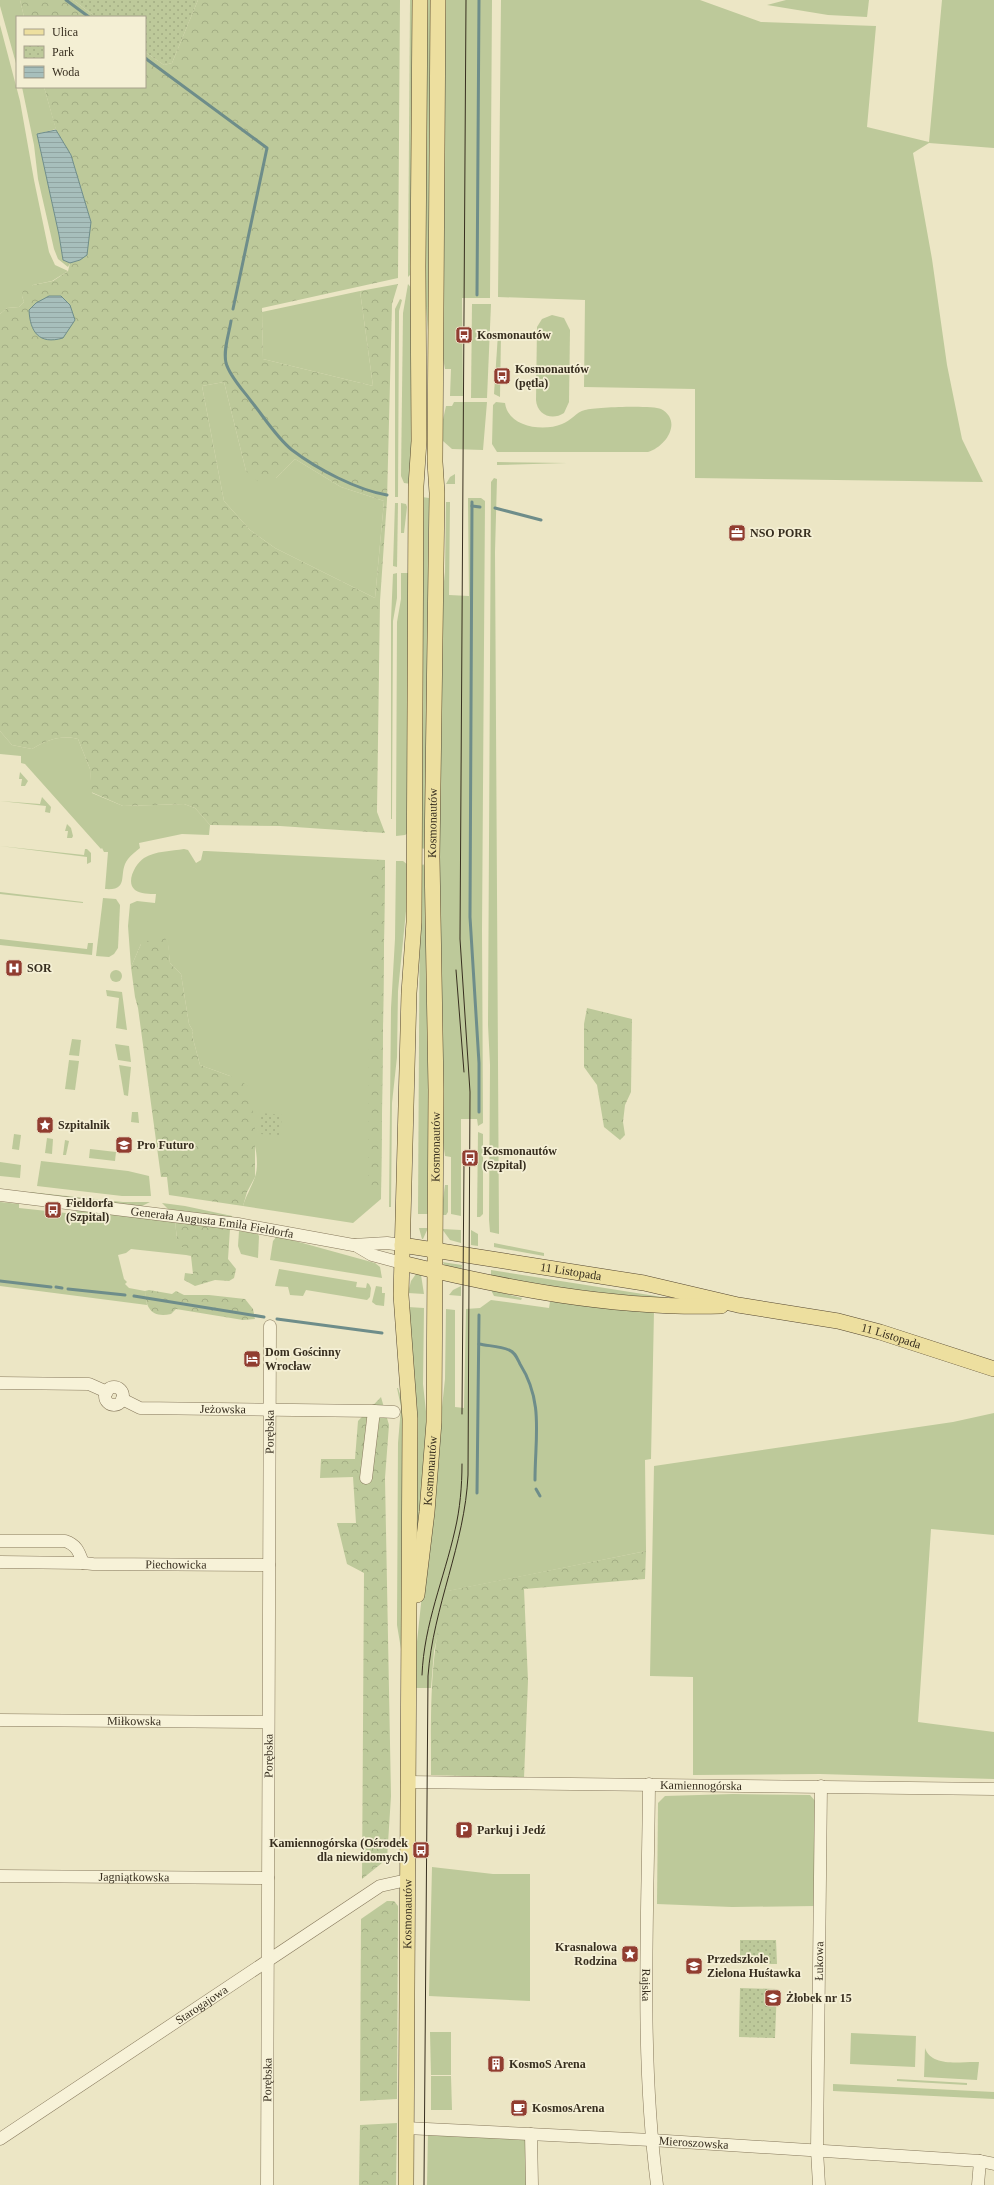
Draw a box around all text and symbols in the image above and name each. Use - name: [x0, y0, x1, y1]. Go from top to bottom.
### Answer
- legend: [16, 16, 146, 88]
- text: Ulica: [52, 25, 79, 39]
- text: Park: [52, 45, 74, 59]
- text: Woda: [52, 65, 80, 79]
- bus stop icon: Kosmonautów: [454, 325, 474, 345]
- place label: Kosmonautów: [477, 328, 551, 342]
- place label: Kosmonautów (pętla): [515, 362, 589, 390]
- bus stop icon: Kosmonautów (pętla): [492, 366, 512, 386]
- office icon: NSO PORR: [727, 523, 747, 543]
- place label: NSO PORR: [750, 526, 812, 540]
- street label: Kosmonautów: [425, 787, 440, 858]
- hospital icon: SOR: [4, 958, 24, 978]
- place label: SOR: [27, 961, 52, 975]
- street label: Kosmonautów: [428, 1111, 443, 1182]
- place icon: Szpitalnik: [35, 1115, 55, 1135]
- place label: Szpitalnik: [58, 1118, 110, 1132]
- school or university icon: Pro Futuro: [114, 1135, 134, 1155]
- place label: Pro Futuro: [137, 1138, 194, 1152]
- place label: Kosmonautów (Szpital): [483, 1144, 557, 1172]
- bus stop icon: Kosmonautów (Szpital): [460, 1148, 480, 1168]
- place label: Fieldorfa (Szpital): [66, 1196, 113, 1224]
- bus stop icon: Fieldorfa (Szpital): [43, 1200, 63, 1220]
- street label: Generała Augusta Emila Fieldorfa: [130, 1204, 295, 1241]
- street label: 11 Listopada: [539, 1260, 603, 1283]
- street label: 11 Listopada: [860, 1320, 923, 1352]
- place label: Dom Gościnny Wrocław: [265, 1345, 341, 1373]
- hotel icon: Dom Gościnny Wrocław: [242, 1349, 262, 1369]
- street label: Jeżowska: [200, 1402, 247, 1416]
- street label: Porębska: [263, 1409, 277, 1454]
- street label: Kosmonautów: [421, 1435, 440, 1506]
- street label: Piechowicka: [145, 1557, 207, 1572]
- street label: Miłkowska: [107, 1714, 162, 1728]
- street label: Porębska: [261, 1733, 276, 1778]
- street label: Kamiennogórska: [660, 1778, 743, 1793]
- parking icon: Parkuj i Jedź: [454, 1820, 474, 1840]
- place label: Parkuj i Jedź: [477, 1823, 546, 1837]
- place label: Kamiennogórska (Ośrodek dla niewidomych): [269, 1836, 408, 1864]
- bus stop icon: Kamiennogórska (Ośrodek dla niewidomych): [411, 1840, 431, 1860]
- street label: Jagniątkowska: [99, 1870, 170, 1884]
- street label: Kosmonautów: [400, 1879, 415, 1949]
- place label: Krasnalowa Rodzina: [555, 1940, 617, 1968]
- street label: Łukowa: [812, 1941, 826, 1981]
- place icon: Krasnalowa Rodzina: [620, 1944, 640, 1964]
- place label: Przedszkole Zielona Huśtawka: [707, 1952, 801, 1980]
- school or university icon: Przedszkole Zielona Huśtawka: [684, 1956, 704, 1976]
- street label: Rajska: [639, 1969, 653, 2002]
- street label: Starogajowa: [173, 1982, 231, 2027]
- school or university icon: Żłobek nr 15: [763, 1988, 783, 2008]
- place label: Żłobek nr 15: [786, 1991, 852, 2005]
- building icon: KosmoS Arena: [486, 2054, 506, 2074]
- street label: Porębska: [260, 2057, 274, 2102]
- place label: KosmoS Arena: [509, 2057, 586, 2071]
- cafe icon: KosmosArena: [509, 2098, 529, 2118]
- place label: KosmosArena: [532, 2101, 604, 2115]
- street label: Mieroszowska: [658, 2134, 730, 2152]

